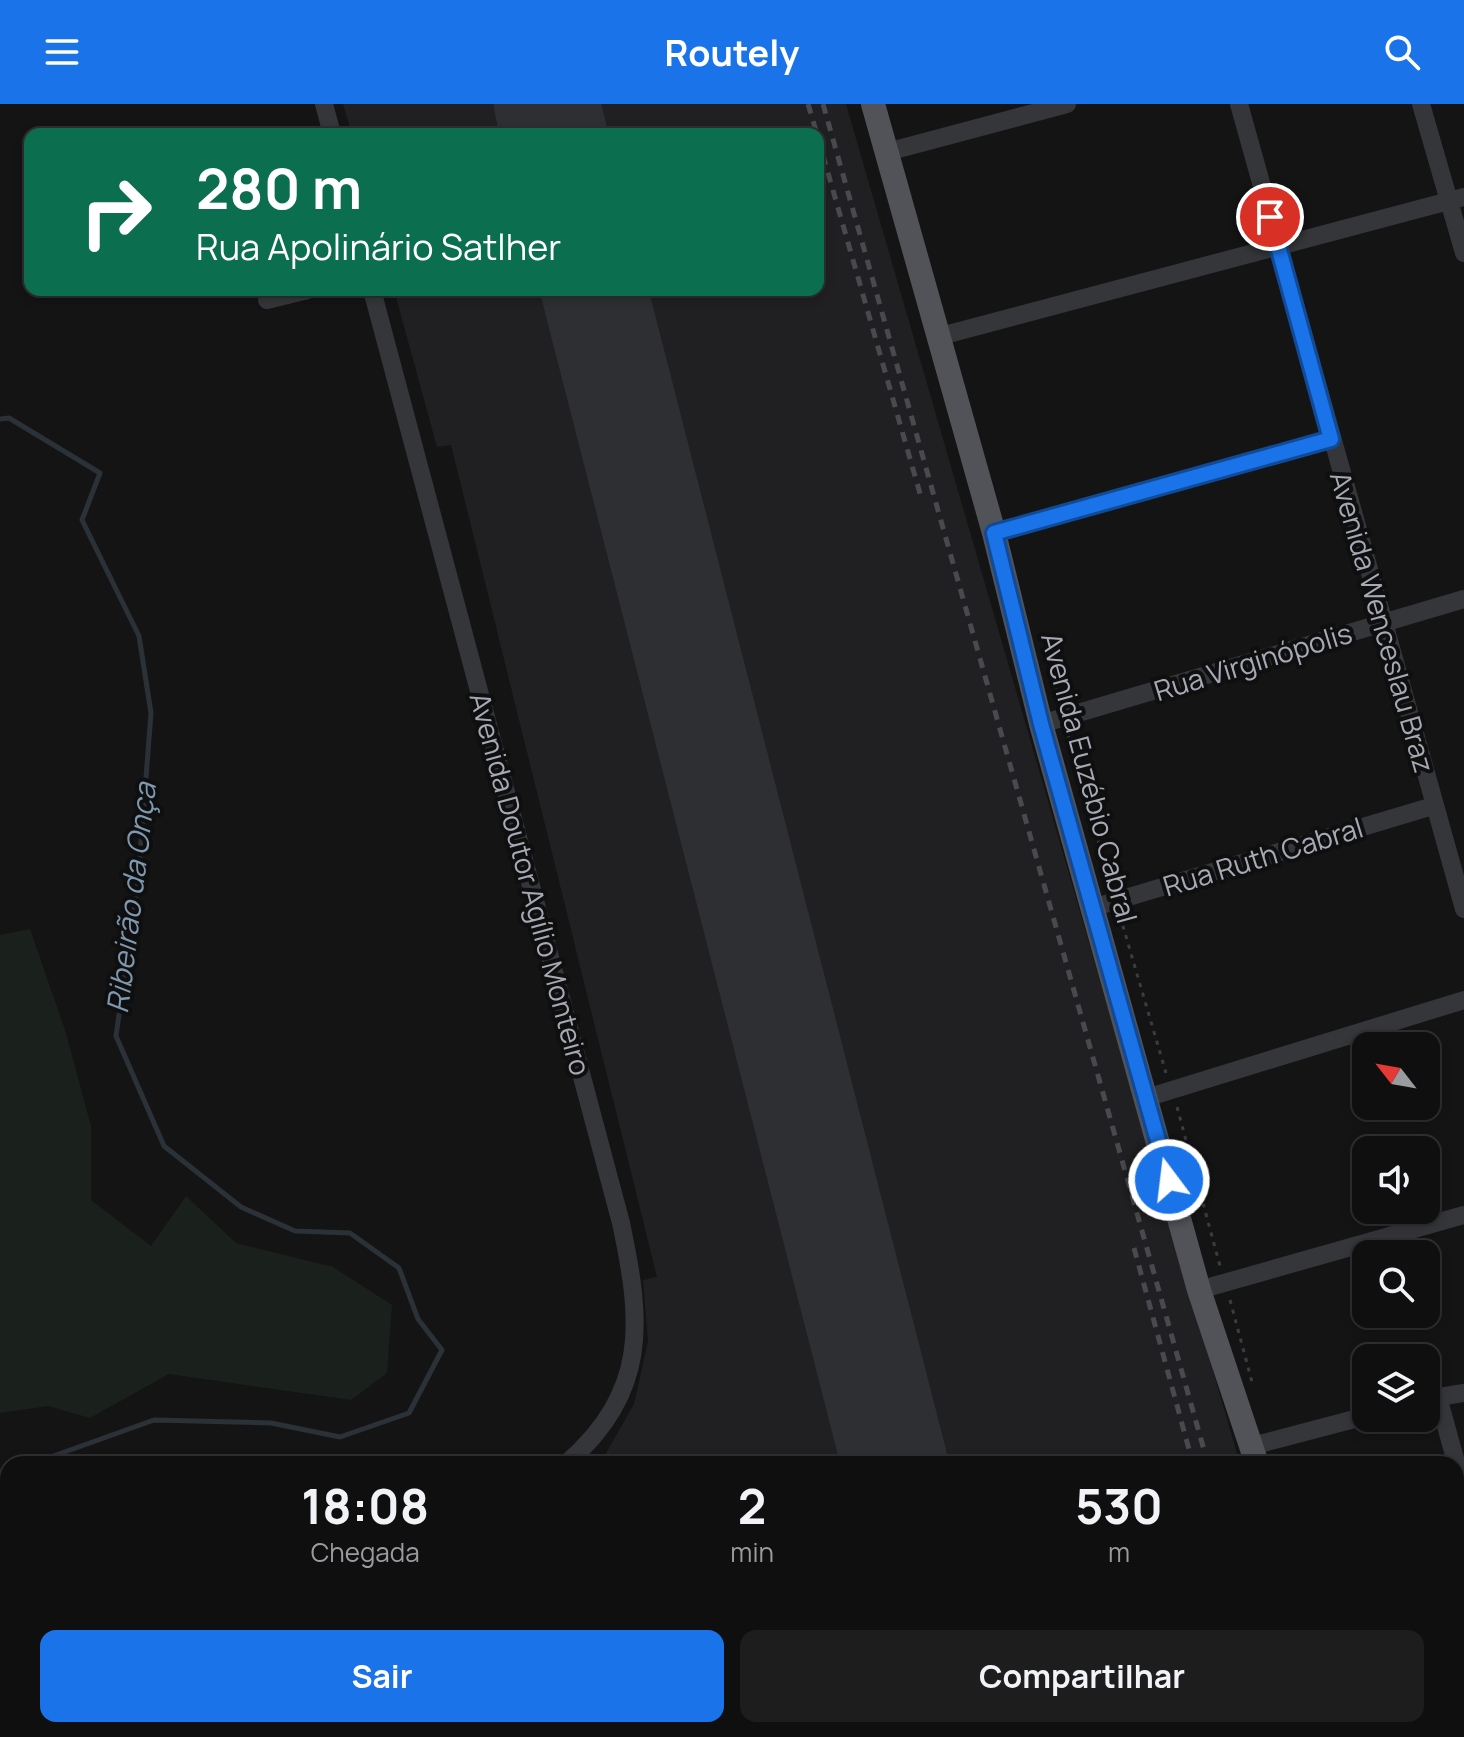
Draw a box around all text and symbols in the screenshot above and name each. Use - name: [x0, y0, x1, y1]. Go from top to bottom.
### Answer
- text: Routely: [664, 28, 800, 77]
- icon: menu: [40, 30, 84, 74]
- icon: search: [1380, 30, 1424, 74]
- text: 280 m: [196, 149, 362, 226]
- icon: right: [64, 160, 168, 264]
- pin: [1236, 183, 1304, 251]
- icon: arrive: [1248, 195, 1292, 239]
- text: Rua Apolinário Satlher: [196, 222, 561, 271]
- street label: Avenida Wenceslau Braz: [1322, 467, 1444, 777]
- street label: Rua Virginópolis: [1149, 613, 1356, 709]
- street label: Avenida Euzébio Cabral: [1033, 628, 1147, 927]
- street label: Avenida Doutor Agílio Monteiro: [462, 688, 600, 1079]
- water label: Ribeirão da Onça: [96, 779, 165, 1015]
- street label: Rua Ruth Cabral: [1158, 808, 1367, 904]
- north arrow: [1352, 1032, 1440, 1120]
- map controls: [1352, 1032, 1440, 1432]
- button: sound: [1352, 1136, 1440, 1224]
- position arrow: [1127, 1138, 1211, 1222]
- button: search: [1352, 1240, 1440, 1328]
- button: layers: [1352, 1344, 1440, 1432]
- text: 18:08: [301, 1473, 429, 1538]
- text: 2: [738, 1473, 766, 1538]
- text: 530: [1075, 1473, 1163, 1538]
- text: Chegada: [311, 1534, 420, 1570]
- text: min: [730, 1534, 774, 1570]
- text: m: [1108, 1534, 1130, 1570]
- button: Sair: [40, 1630, 724, 1722]
- button: Compartilhar: [740, 1630, 1424, 1722]

